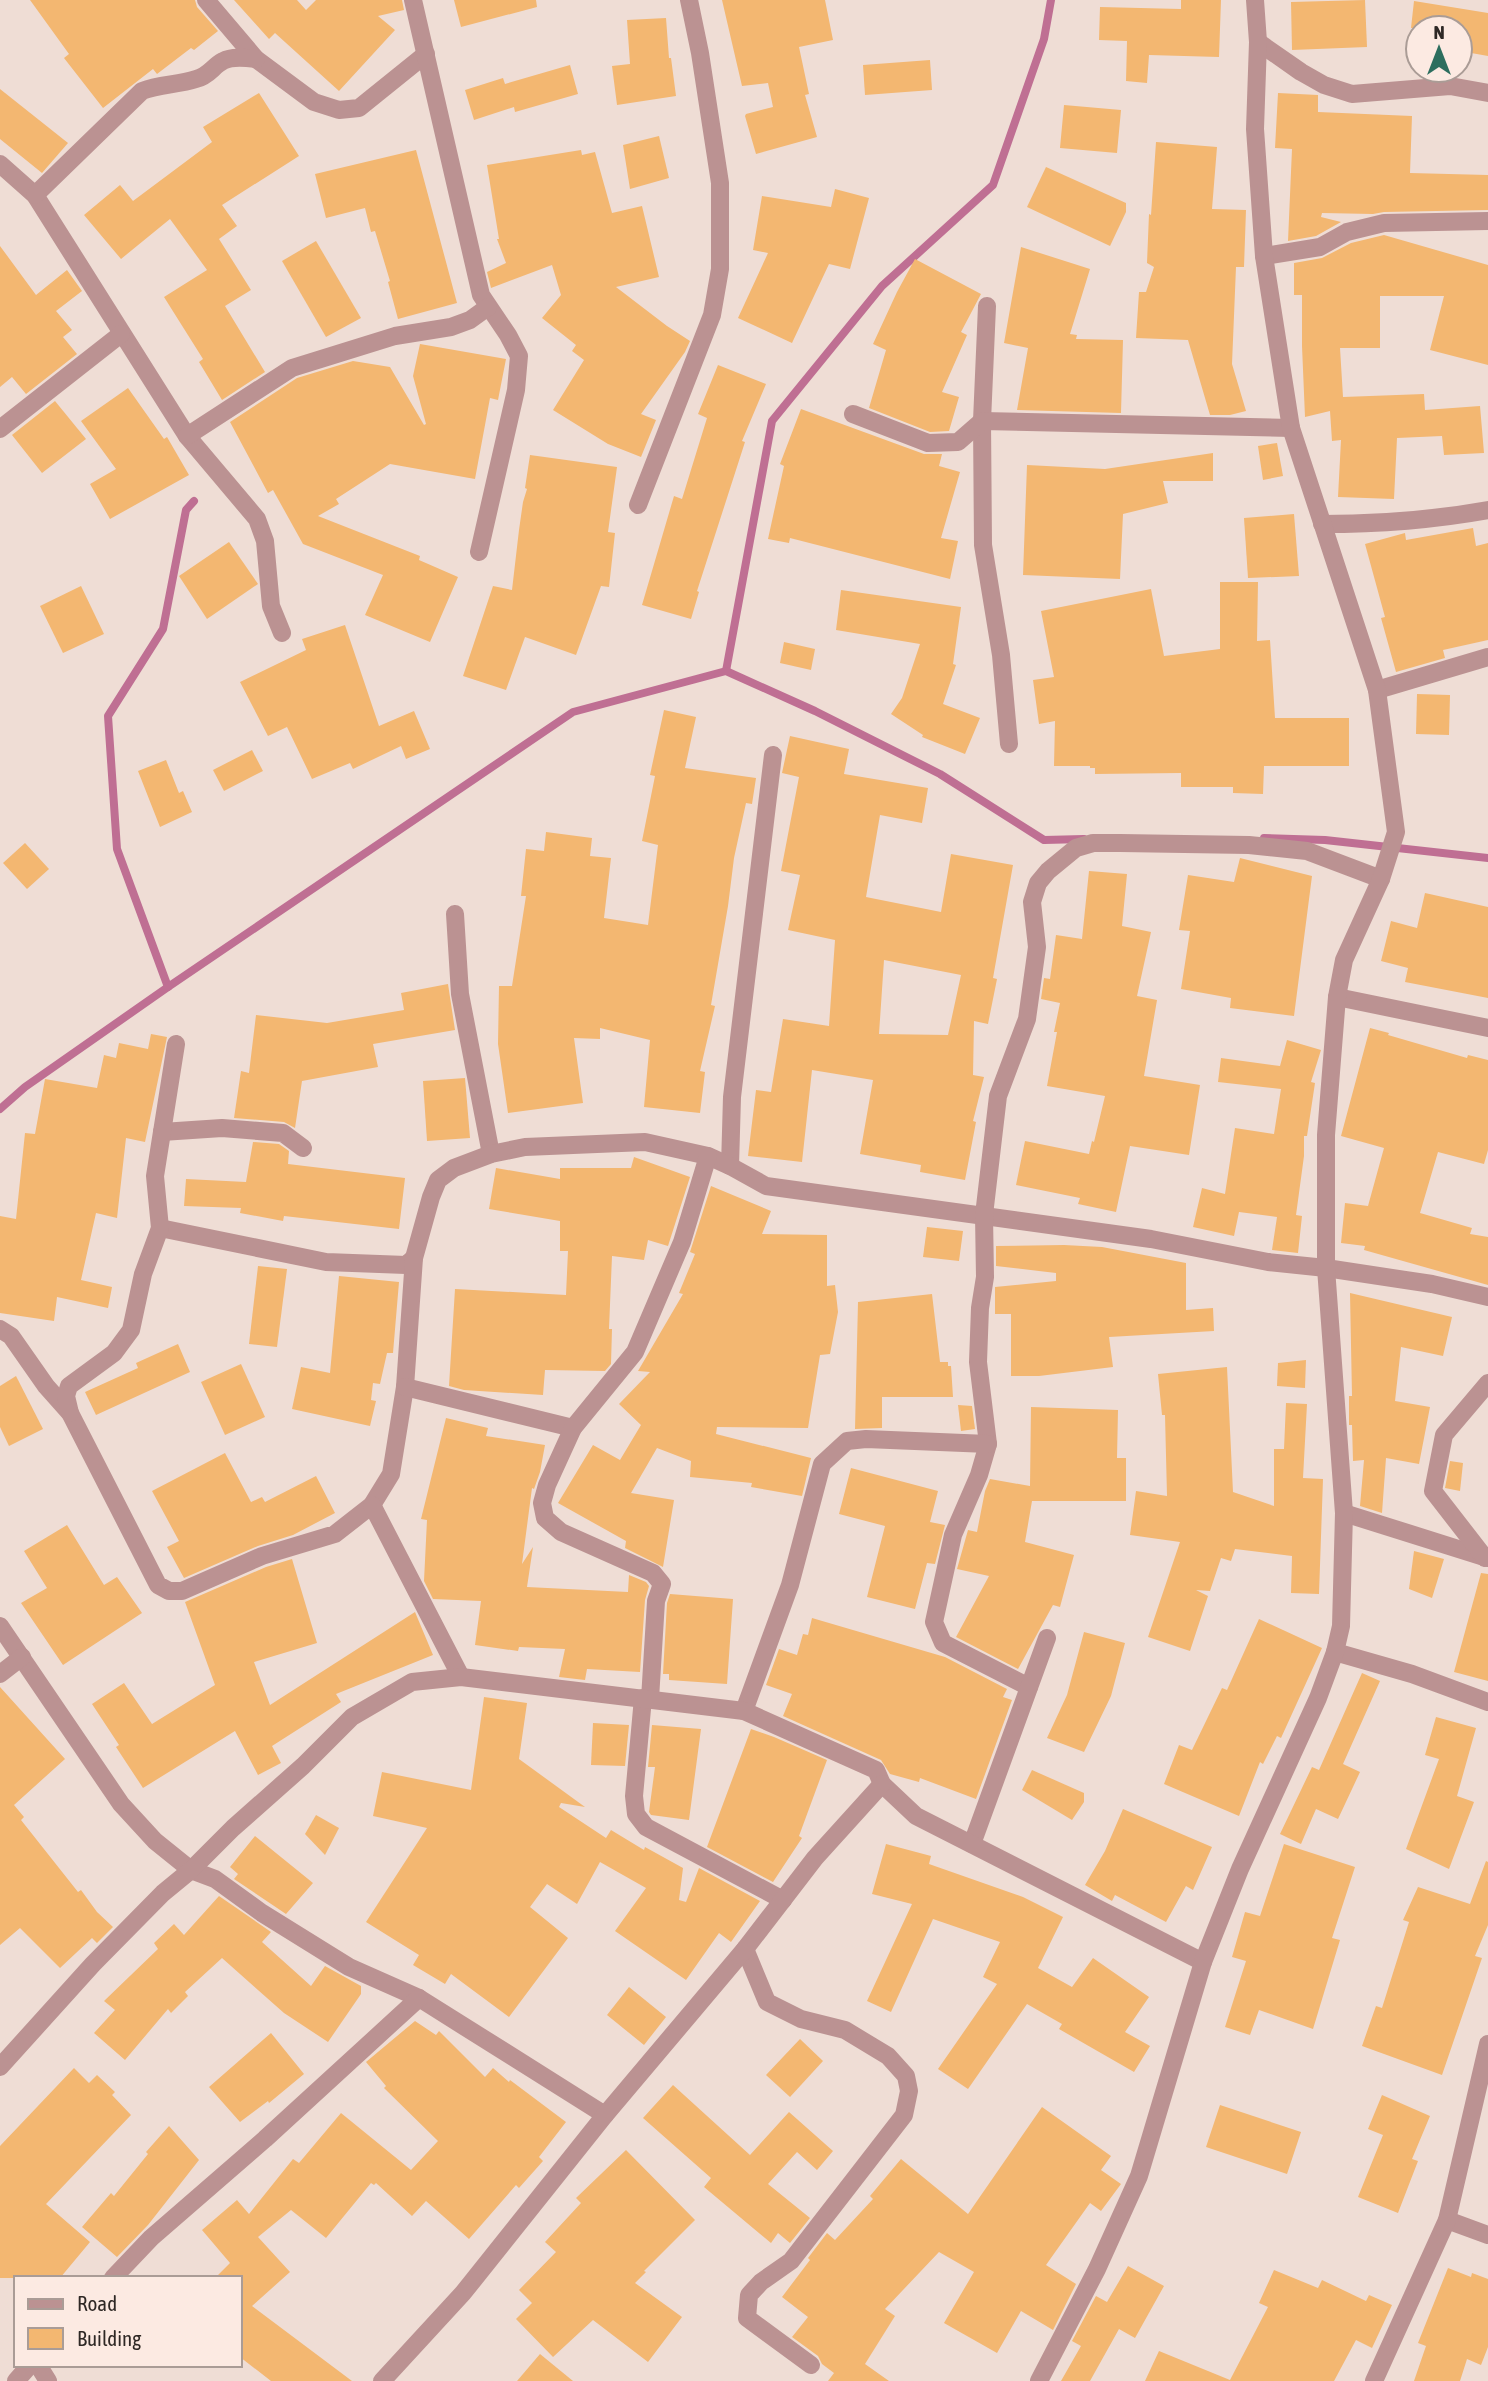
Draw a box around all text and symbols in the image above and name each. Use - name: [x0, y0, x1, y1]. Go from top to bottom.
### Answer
- north arrow: [1404, 14, 1474, 84]
- text: N: [1433, 21, 1445, 43]
- legend: [14, 2276, 242, 2367]
- text: Road: [77, 2291, 117, 2315]
- text: Building: [77, 2326, 141, 2350]

